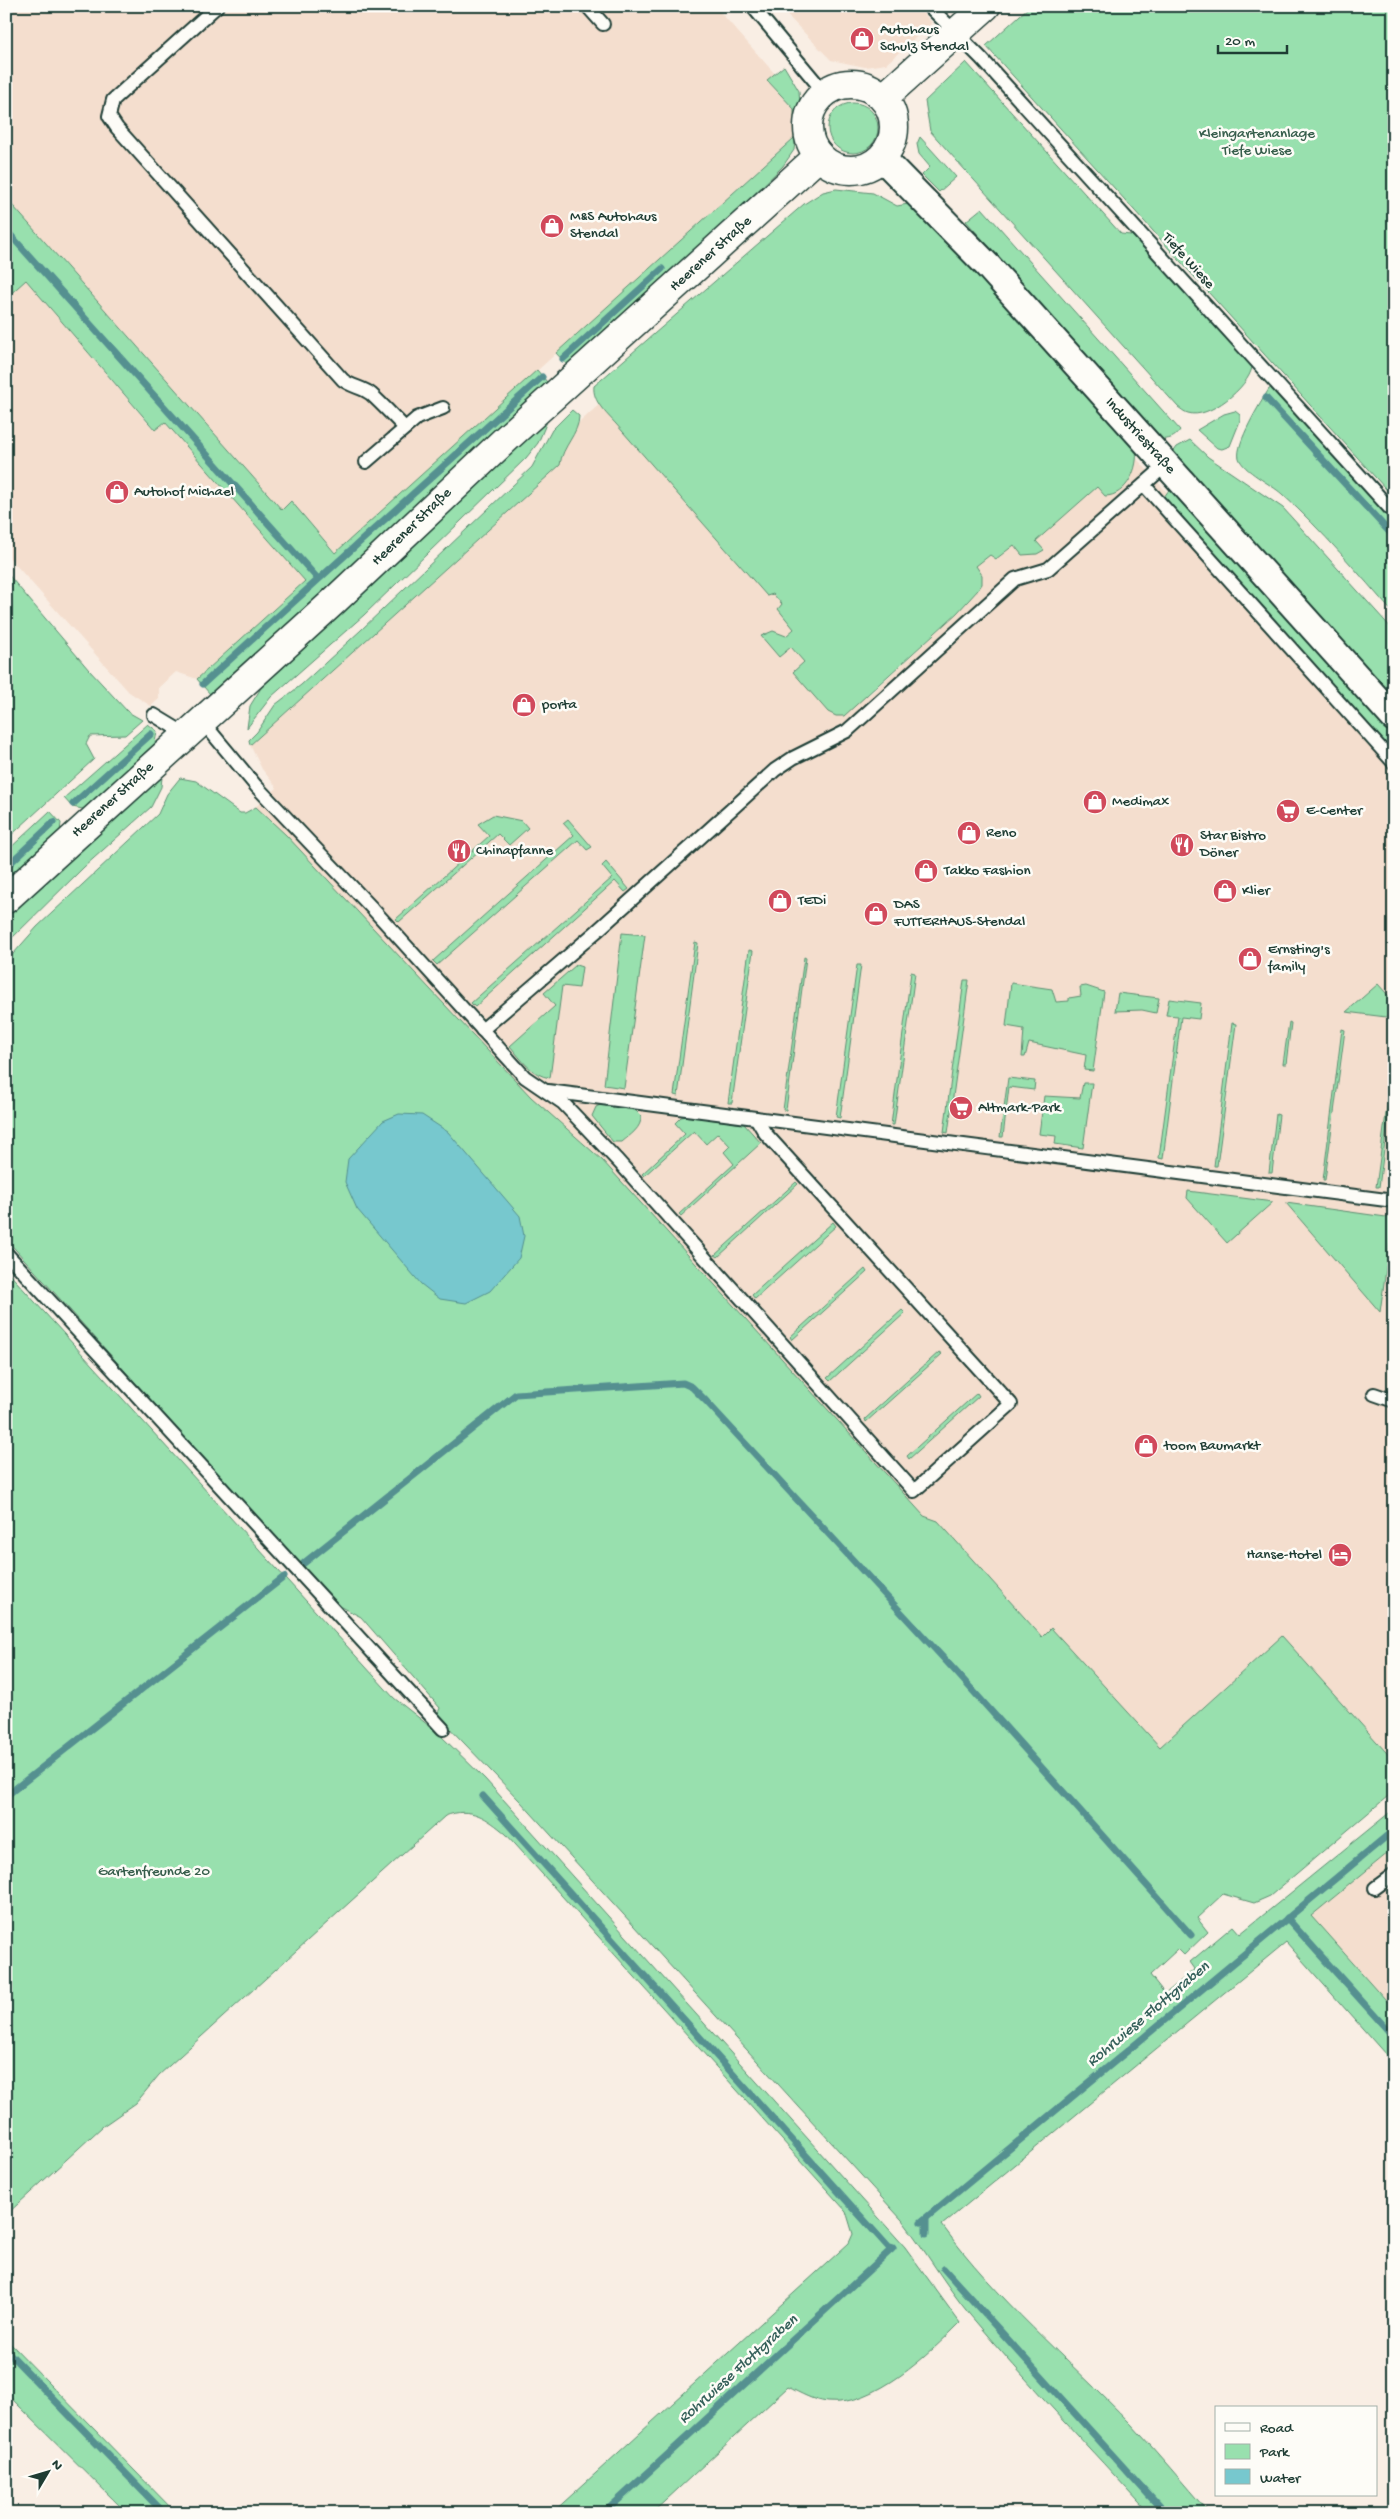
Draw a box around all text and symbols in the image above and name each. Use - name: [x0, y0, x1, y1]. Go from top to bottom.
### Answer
- place label: Autohaus Schulz Stendal: [880, 21, 969, 56]
- scale bar: [1218, 22, 1286, 54]
- shop icon: Autohaus Schulz Stendal: [849, 26, 875, 52]
- text: 20 m: [1225, 33, 1255, 51]
- park label: Kleingartenanlage Tiefe Wiese: [1199, 125, 1315, 160]
- place label: M&S Autohaus Stendal: [570, 208, 657, 243]
- street label: Heerener Straße: [666, 212, 756, 296]
- shop icon: M&S Autohaus Stendal: [539, 213, 565, 239]
- street label: Tiefe Wiese: [1157, 228, 1218, 293]
- street label: Industriestraße: [1101, 394, 1179, 478]
- shop icon: Autohof Michael: [104, 479, 130, 505]
- place label: Autohof Michael: [134, 483, 234, 501]
- street label: Heerener Straße: [368, 484, 456, 570]
- shop icon: porta: [511, 692, 537, 718]
- place label: porta: [541, 696, 578, 714]
- street label: Heerener Straße: [68, 758, 158, 842]
- shop icon: Medimax: [1082, 789, 1108, 815]
- place label: Medimax: [1112, 793, 1169, 811]
- supermarket icon: E-Center: [1275, 798, 1301, 824]
- place label: E-Center: [1306, 802, 1364, 820]
- shop icon: Reno: [956, 820, 982, 846]
- place label: Reno: [986, 824, 1017, 842]
- place label: Star Bistro Döner: [1199, 827, 1266, 862]
- restaurant icon: Star Bistro Döner: [1169, 832, 1195, 858]
- restaurant icon: Chinapfanne: [446, 838, 472, 864]
- place label: Chinapfanne: [476, 842, 553, 860]
- shop icon: Takko Fashion: [913, 858, 939, 884]
- place label: Takko Fashion: [943, 862, 1031, 880]
- shop icon: Klier: [1212, 878, 1238, 904]
- place label: Klier: [1242, 882, 1272, 900]
- shop icon: TEDi: [767, 888, 793, 914]
- place label: TEDi: [797, 892, 826, 910]
- place label: DAS FUTTERHAUS-Stendal: [893, 896, 1025, 931]
- shop icon: DAS FUTTERHAUS-Stendal: [863, 901, 889, 927]
- place label: Ernsting's family: [1267, 941, 1330, 976]
- shop icon: Ernsting's family: [1237, 946, 1263, 972]
- supermarket icon: Altmark-Park: [948, 1095, 974, 1121]
- place label: Altmark-Park: [978, 1099, 1062, 1117]
- shop icon: toom Baumarkt: [1133, 1433, 1159, 1459]
- place label: toom Baumarkt: [1163, 1437, 1262, 1455]
- hotel icon: Hanse-Hotel: [1327, 1542, 1353, 1568]
- place label: Hanse-Hotel: [1246, 1546, 1322, 1564]
- park label: Gartenfreunde 20: [98, 1863, 210, 1881]
- water label: Rohrwiese Flottgraben: [1084, 1958, 1214, 2072]
- water label: Rohrwiese Flottgraben: [675, 2311, 803, 2429]
- legend: [1215, 2406, 1378, 2496]
- text: Road: [1260, 2420, 1294, 2438]
- text: Park: [1259, 2444, 1290, 2462]
- north arrow: [22, 2446, 72, 2496]
- text: N: [47, 2457, 66, 2474]
- text: Water: [1260, 2470, 1302, 2488]

